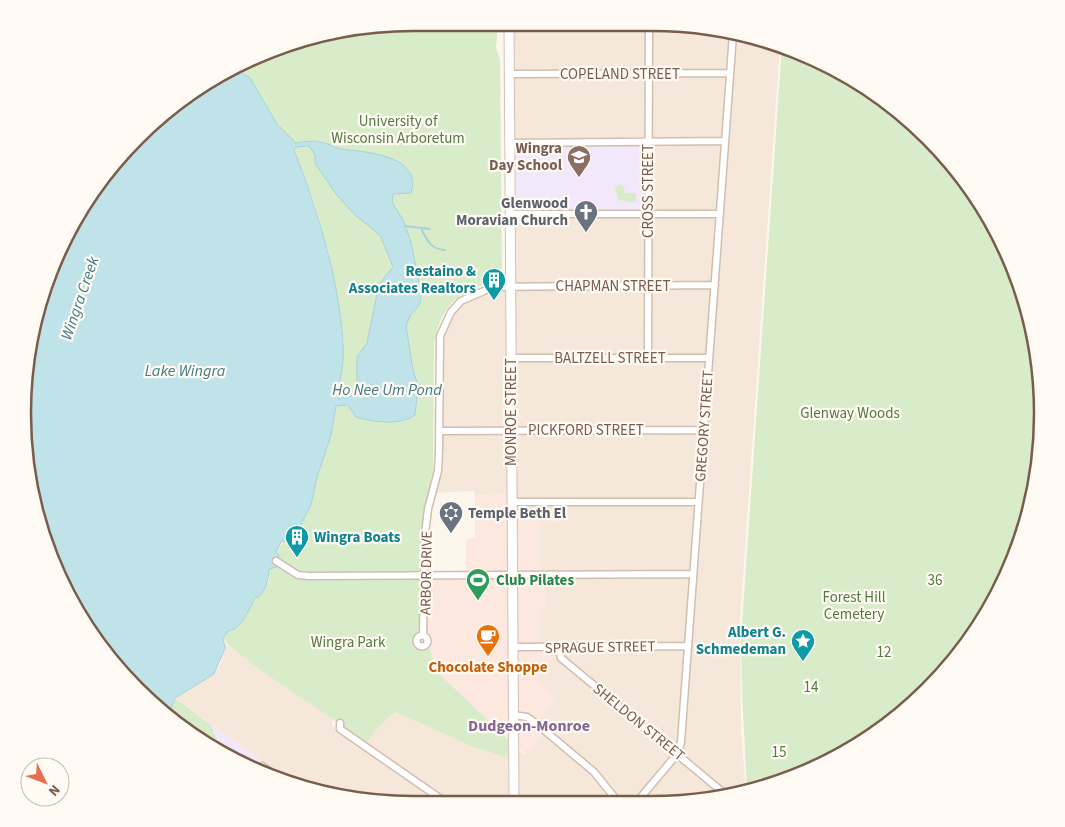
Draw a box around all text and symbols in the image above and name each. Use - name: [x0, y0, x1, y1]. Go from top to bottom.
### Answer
- street label: COPELAND STREET: [560, 64, 680, 85]
- park label: University of Wisconsin Arboretum: [331, 111, 465, 149]
- place label: Wingra Day School: [489, 138, 563, 176]
- school or university icon: Wingra Day School: [566, 144, 592, 178]
- street label: CROSS STREET: [638, 144, 659, 238]
- place label: Glenwood Moravian Church: [456, 193, 568, 231]
- church icon: Glenwood Moravian Church: [573, 199, 599, 233]
- water label: Wingra Creek: [55, 253, 105, 343]
- place label: Restaino & Associates Realtors: [348, 261, 476, 299]
- building icon: Restaino & Associates Realtors: [481, 267, 507, 301]
- street label: CHAPMAN STREET: [556, 276, 670, 297]
- street label: BALTZELL STREET: [554, 348, 666, 369]
- street label: MONROE STREET: [501, 358, 522, 466]
- water label: Lake Wingra: [145, 360, 226, 382]
- street label: GREGORY STREET: [690, 370, 719, 482]
- water label: Ho Nee Um Pond: [332, 379, 442, 401]
- park label: Glenway Woods: [800, 403, 900, 424]
- street label: PICKFORD STREET: [528, 420, 644, 441]
- synagogue icon: Temple Beth El: [438, 500, 464, 534]
- place label: Temple Beth El: [468, 503, 567, 524]
- building icon: Wingra Boats: [284, 524, 310, 558]
- place label: Wingra Boats: [314, 527, 401, 548]
- street label: ARBOR DRIVE: [415, 531, 438, 615]
- sports icon: Club Pilates: [465, 567, 491, 601]
- place label: Club Pilates: [496, 570, 574, 591]
- park label: 36: [928, 570, 942, 591]
- park label: Forest Hill Cemetery: [822, 587, 886, 625]
- place label: Albert G. Schmedeman: [696, 622, 786, 660]
- cafe icon: Chocolate Shoppe: [475, 623, 501, 657]
- place icon: Albert G. Schmedeman: [790, 628, 816, 662]
- park label: Wingra Park: [311, 632, 386, 653]
- street label: SPRAGUE STREET: [544, 636, 656, 659]
- park label: 12: [877, 642, 891, 663]
- place label: Chocolate Shoppe: [429, 657, 548, 678]
- park label: 14: [804, 677, 819, 698]
- street label: SHELDON STREET: [588, 679, 689, 766]
- district label: Dudgeon-Monroe: [468, 715, 590, 737]
- park label: 15: [772, 742, 786, 763]
- north arrow: [20, 757, 70, 807]
- text: N: [43, 780, 64, 800]

